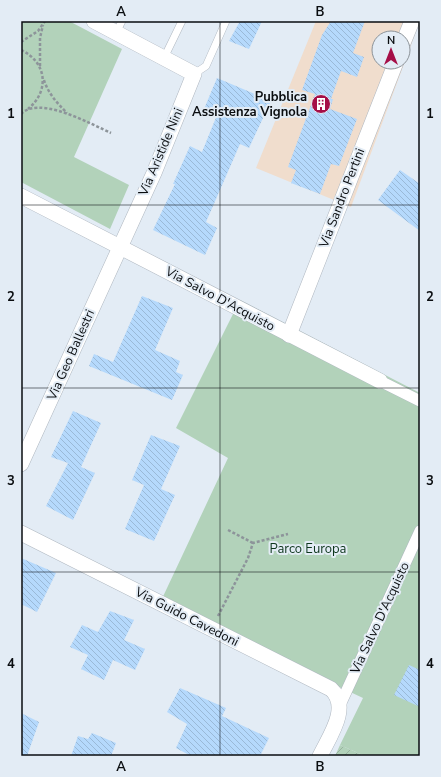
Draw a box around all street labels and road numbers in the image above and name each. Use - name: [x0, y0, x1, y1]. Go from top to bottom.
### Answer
- street label: Via Aristide Nini: [134, 105, 188, 200]
- street label: Via Sandro Pertini: [314, 146, 369, 251]
- street label: Via Salvo D'Acquisto: [161, 262, 278, 335]
- street label: Via Geo Ballestri: [42, 307, 99, 404]
- street label: Via Salvo D'Acquisto: [346, 559, 414, 678]
- street label: Via Guido Cavedoni: [131, 583, 242, 651]

